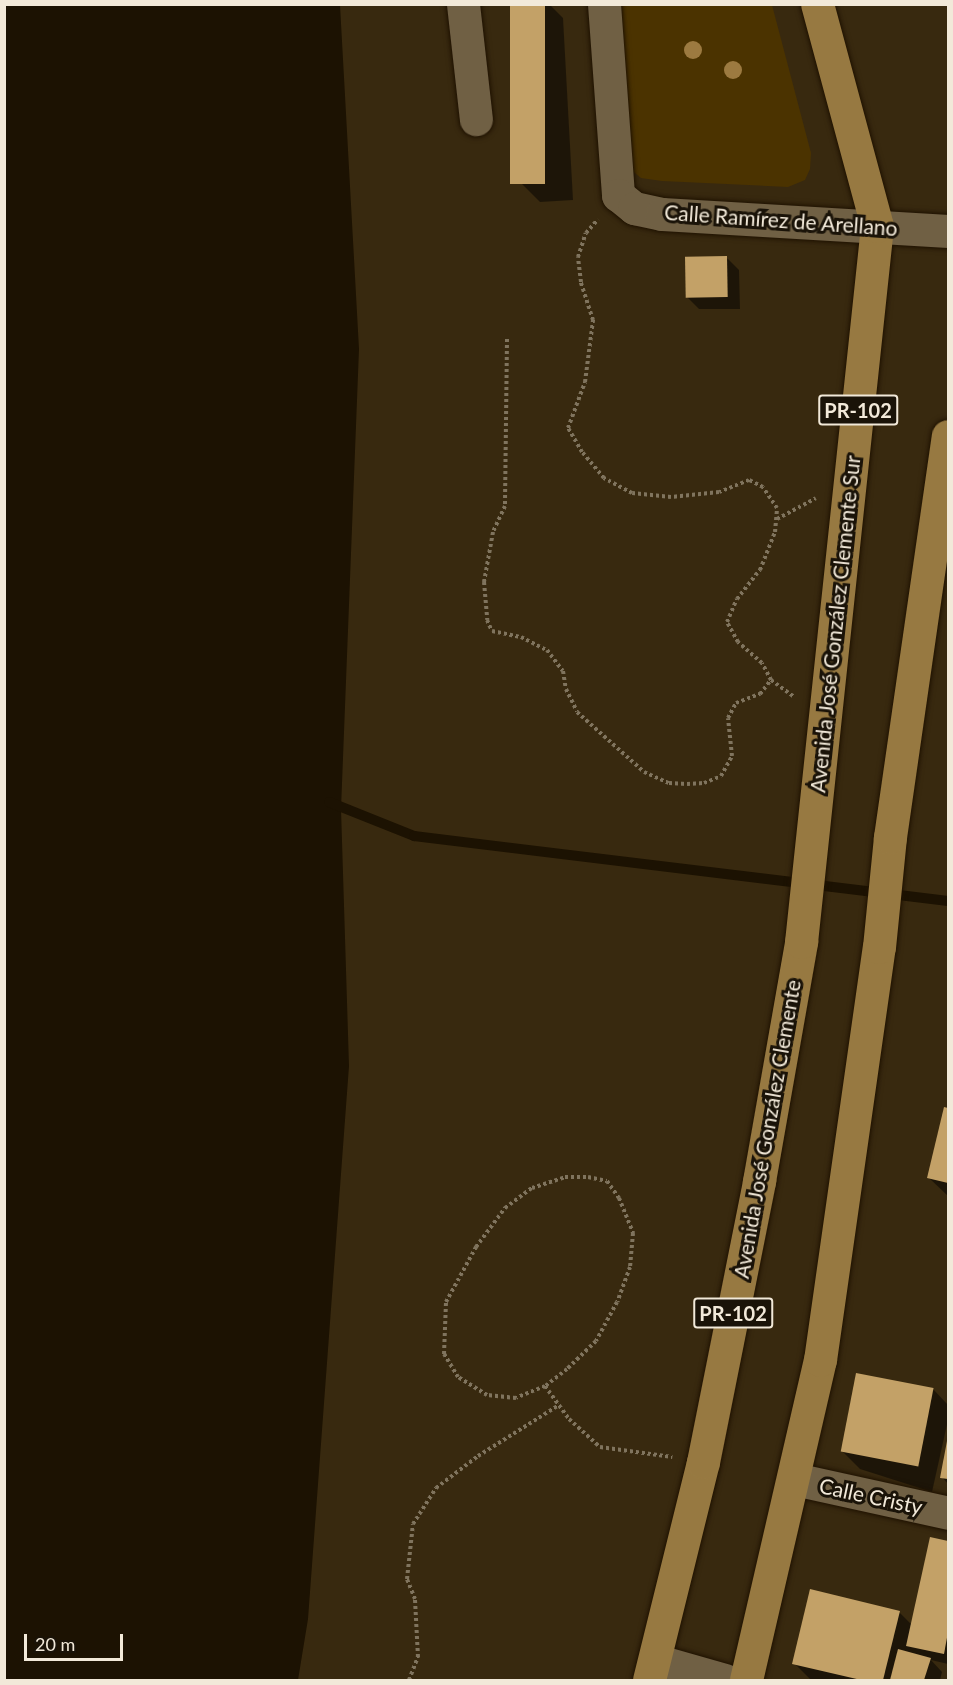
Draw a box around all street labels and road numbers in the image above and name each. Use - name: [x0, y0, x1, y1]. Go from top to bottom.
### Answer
- street label: Calle Ramírez de Arellano: [663, 199, 899, 241]
- road number: PR-102: [818, 393, 898, 427]
- street label: Avenida José González Clemente Sur: [805, 454, 865, 794]
- street label: Avenida José González Clemente: [728, 977, 806, 1281]
- road number: PR-102: [692, 1296, 774, 1330]
- street label: Calle Cristy: [817, 1473, 925, 1519]

